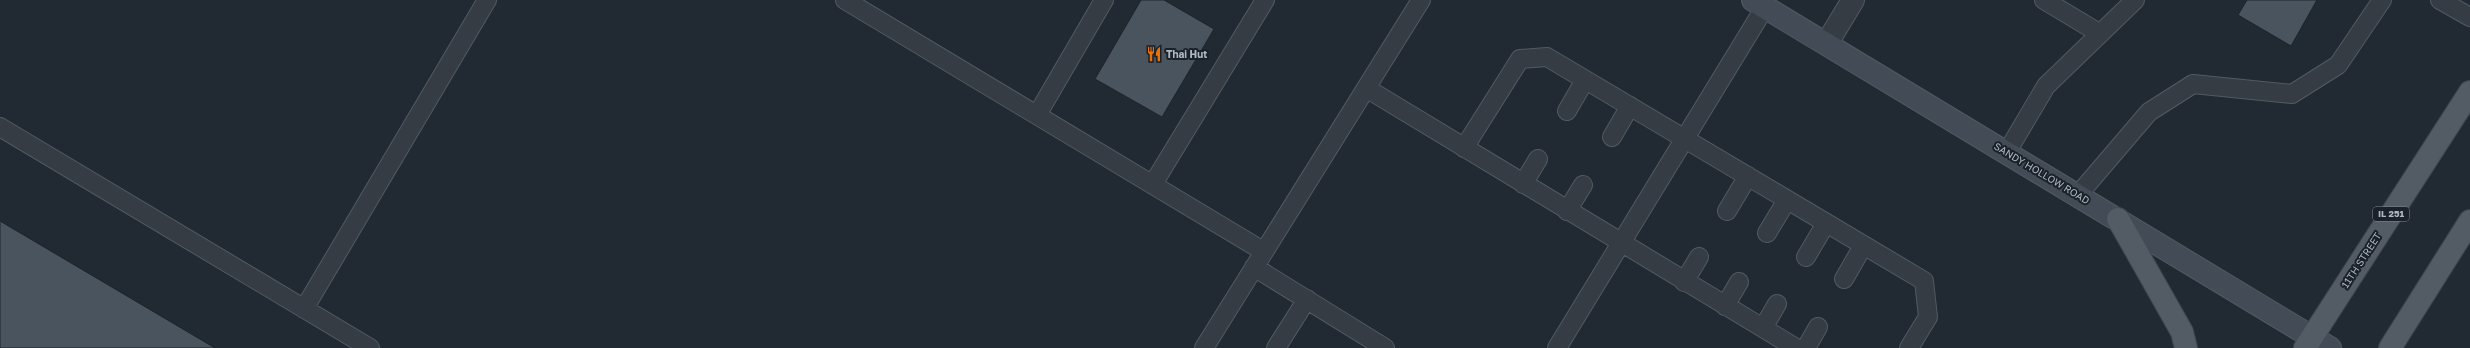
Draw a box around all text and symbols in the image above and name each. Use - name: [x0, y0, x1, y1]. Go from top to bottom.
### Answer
- restaurant icon: Thai Hut: [1145, 45, 1163, 63]
- place label: Thai Hut: [1166, 48, 1207, 60]
- street label: SANDY HOLLOW ROAD: [1992, 140, 2092, 206]
- road number: IL 251: [2373, 207, 2409, 221]
- street label: 11TH STREET: [2339, 230, 2383, 290]

